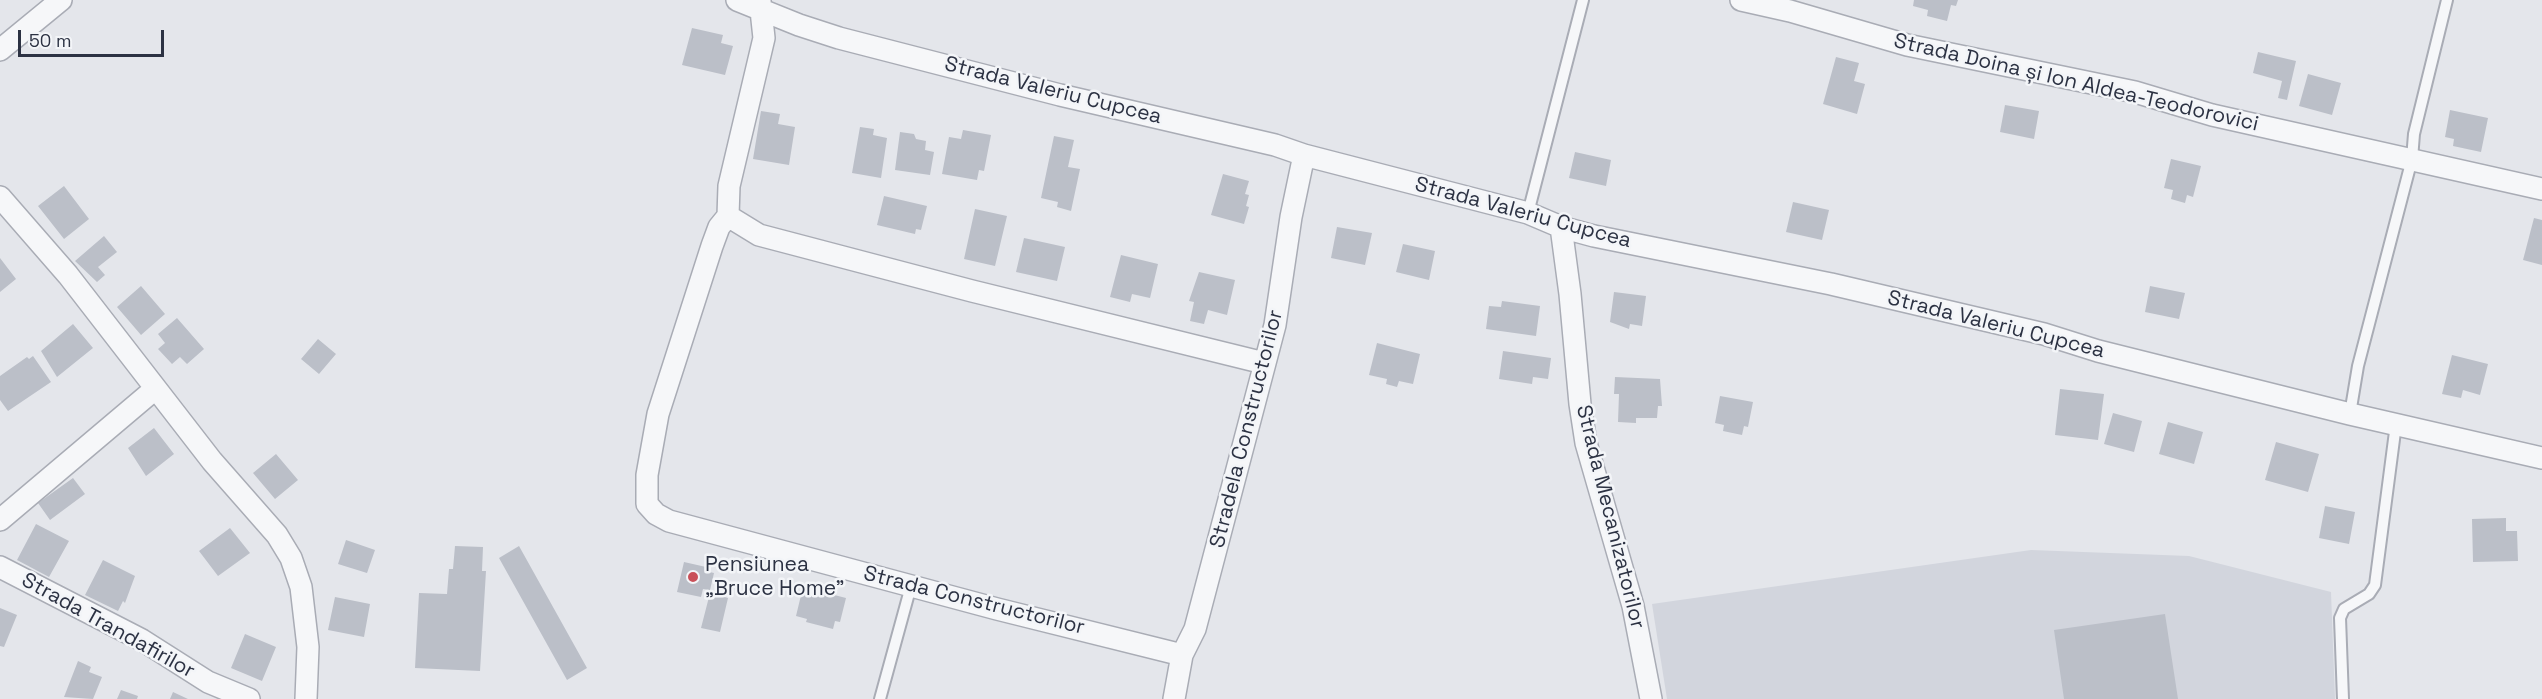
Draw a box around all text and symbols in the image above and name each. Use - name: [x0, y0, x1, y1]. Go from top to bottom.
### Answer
- scale bar: [21, 18, 166, 56]
- text: 50 m: [29, 29, 71, 52]
- street label: Strada Doina și Ion Aldea-Teodorovici: [1891, 29, 2261, 137]
- street label: Strada Valeriu Cupcea: [942, 52, 1164, 130]
- street label: Strada Valeriu Cupcea: [1412, 172, 1634, 254]
- street label: Strada Valeriu Cupcea: [1885, 286, 2107, 364]
- street label: Stradela Constructorilor: [1205, 307, 1289, 551]
- street label: Strada Mecanizatorilor: [1570, 402, 1650, 632]
- place label: Pensiunea „Bruce Home”: [705, 552, 844, 602]
- street label: Strada Constructorilor: [861, 561, 1087, 641]
- street label: Strada Trandafirilor: [17, 568, 199, 684]
- marker: Pensiunea „Bruce Home”: [686, 570, 700, 584]

